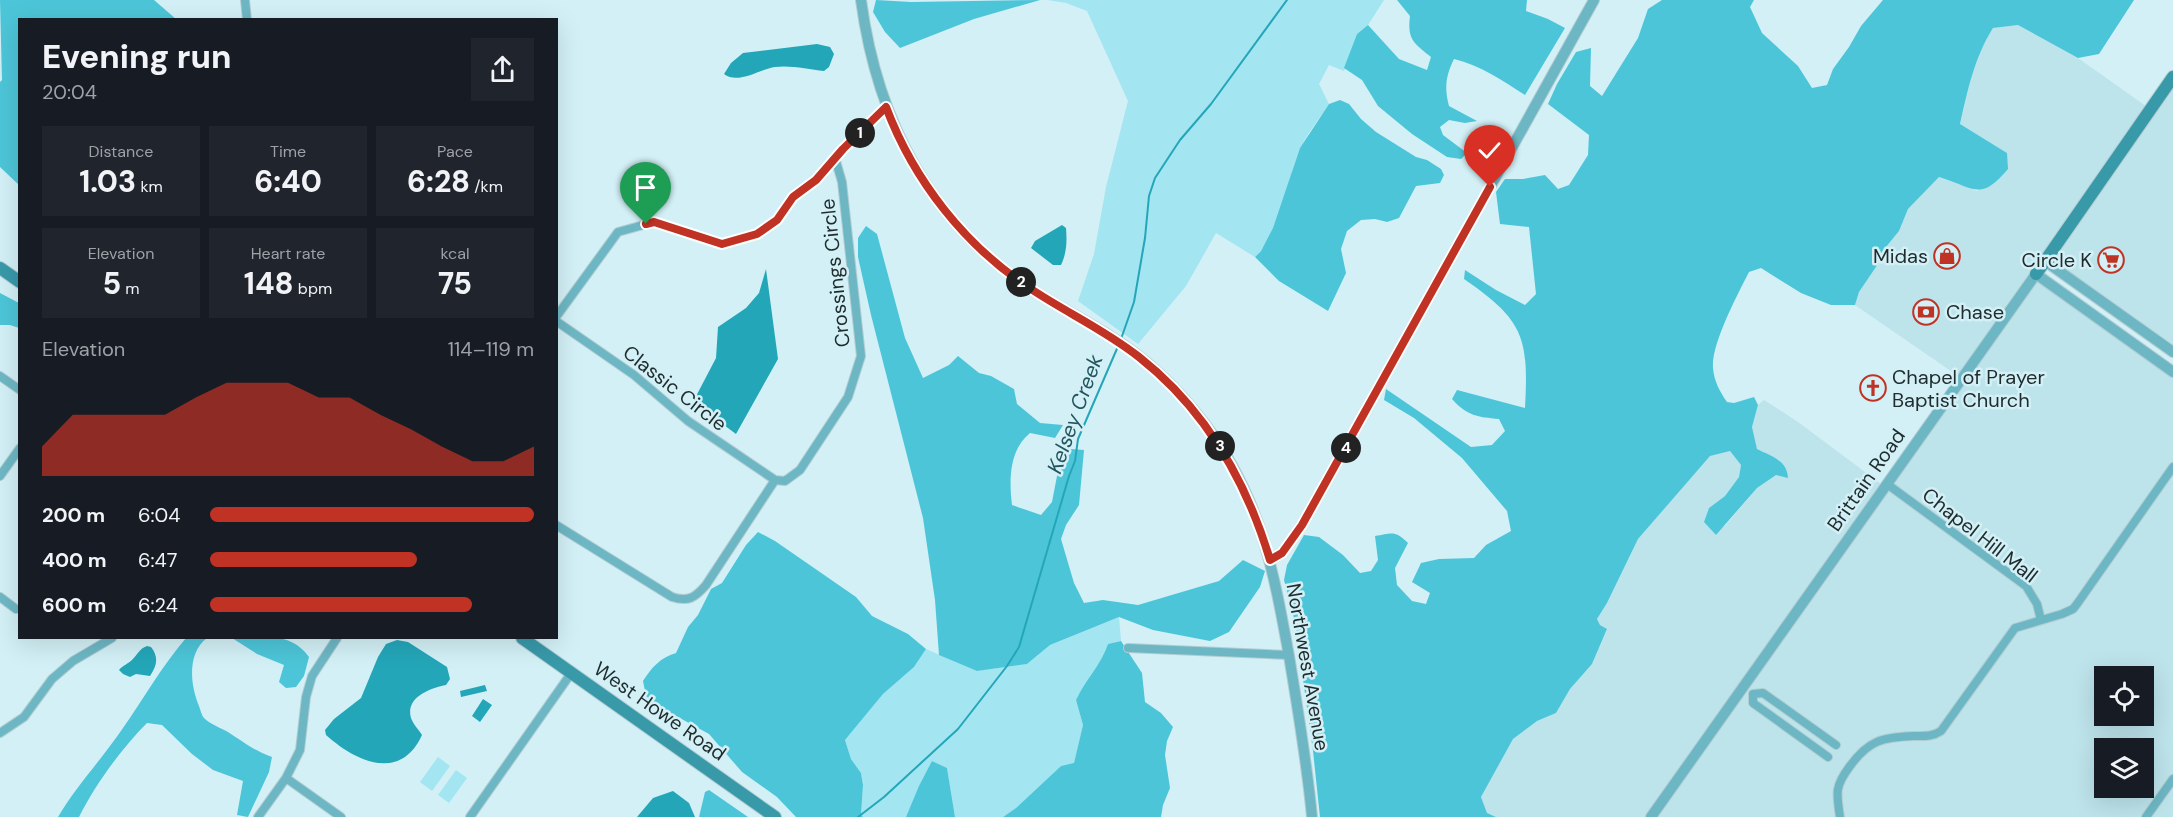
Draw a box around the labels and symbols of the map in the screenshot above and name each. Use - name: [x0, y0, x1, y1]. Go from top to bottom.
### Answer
- pin: 1: [845, 118, 875, 148]
- pin: [1464, 125, 1515, 187]
- pin: [620, 162, 671, 224]
- street label: Crossings Circle: [814, 197, 856, 349]
- shop icon: Midas: [1932, 241, 1962, 271]
- place label: Midas: [1873, 243, 1928, 269]
- supermarket icon: Circle K: [2096, 245, 2126, 275]
- place label: Circle K: [2022, 247, 2092, 273]
- pin: 2: [1006, 267, 1036, 297]
- bank icon: Chase: [1911, 297, 1941, 327]
- place label: Chase: [1946, 299, 2004, 325]
- street label: Classic Circle: [618, 339, 732, 437]
- water label: Kelsey Creek: [1041, 350, 1110, 477]
- place label: Chapel of Prayer Baptist Church: [1892, 364, 2045, 413]
- church icon: Chapel of Prayer Baptist Church: [1858, 373, 1888, 403]
- street label: Brittain Road: [1821, 424, 1911, 536]
- pin: 3: [1205, 431, 1235, 461]
- pin: 4: [1331, 433, 1361, 463]
- street label: Chapel Hill Mall: [1917, 482, 2043, 588]
- street label: Northwest Avenue: [1280, 581, 1336, 753]
- street label: West Howe Road: [589, 656, 731, 766]

